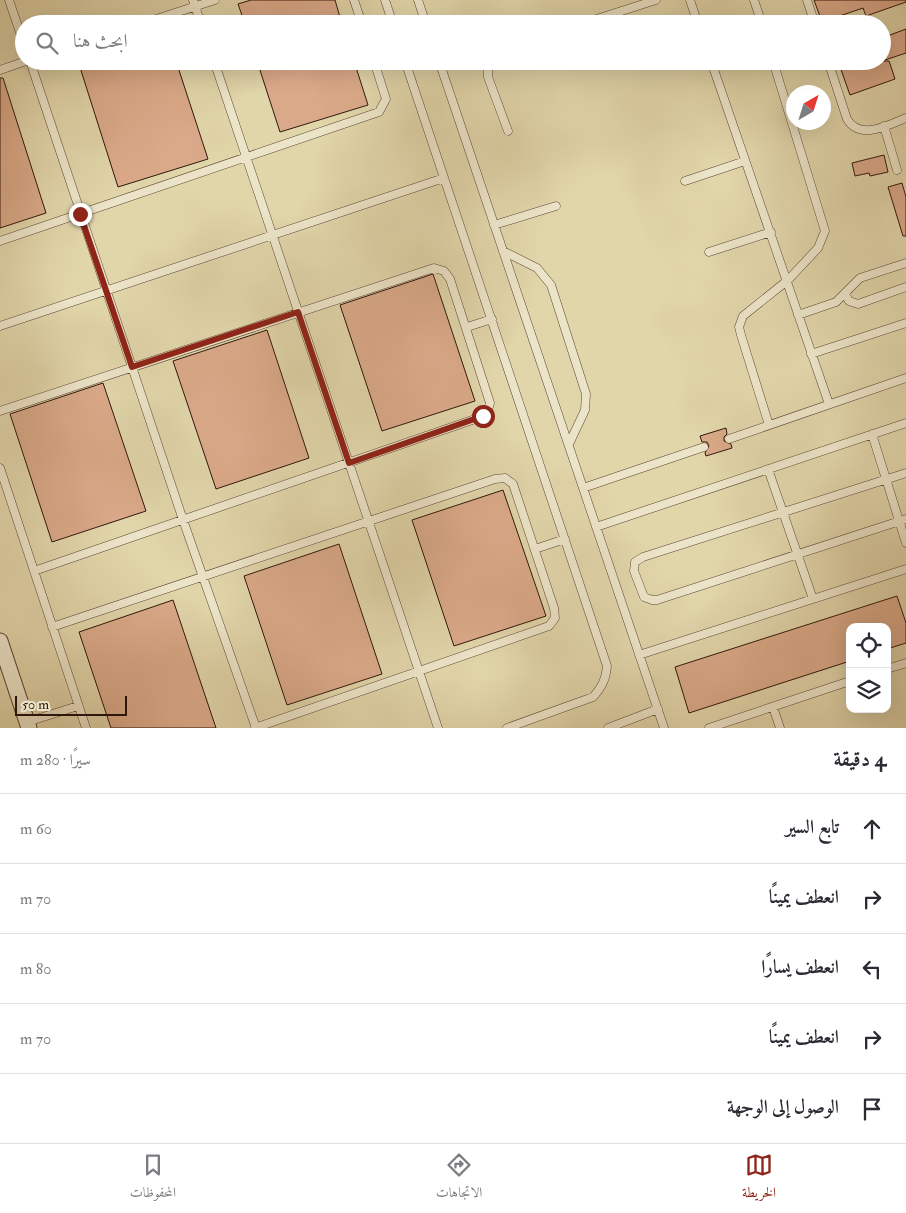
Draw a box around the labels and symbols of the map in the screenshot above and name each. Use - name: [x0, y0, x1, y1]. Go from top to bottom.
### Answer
- north arrow: [786, 85, 831, 130]
- route end: [69, 203, 92, 226]
- route start: [472, 405, 495, 428]
- scale bar: [15, 693, 128, 716]

